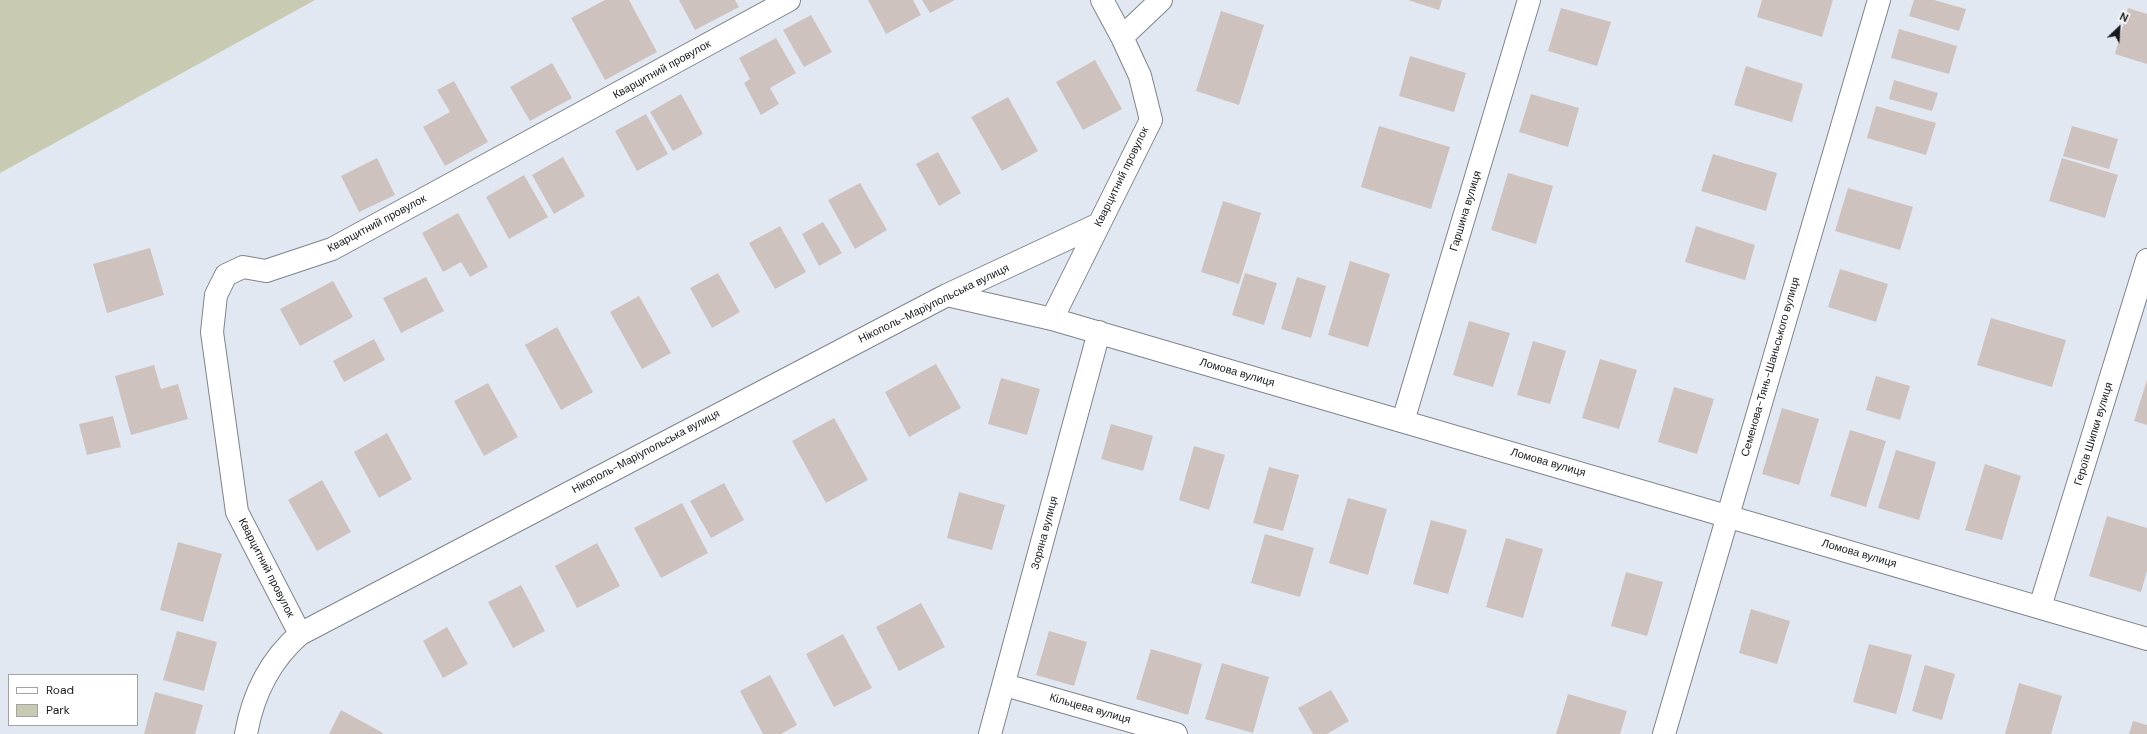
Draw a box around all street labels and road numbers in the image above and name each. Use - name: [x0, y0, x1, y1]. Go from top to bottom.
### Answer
- street label: Кварцитний провулок: [611, 38, 713, 102]
- street label: Кварцитний провулок: [1092, 125, 1152, 229]
- street label: Гаршина вулиця: [1448, 169, 1484, 253]
- street label: Кварцитний провулок: [325, 192, 429, 256]
- street label: Нікополь-Маріупольська вулиця: [857, 262, 1011, 346]
- street label: Семенова-Тянь-Шаньського вулиця: [1739, 276, 1803, 458]
- street label: Ломова вулиця: [1198, 356, 1276, 390]
- street label: Героїв Шипки вулиця: [2072, 381, 2116, 487]
- street label: Нікополь-Маріупольська вулиця: [570, 407, 722, 497]
- street label: Ломова вулиця: [1509, 446, 1587, 480]
- street label: Зоряна вулиця: [1029, 495, 1061, 571]
- street label: Кварцитний провулок: [235, 516, 297, 620]
- street label: Ломова вулиця: [1820, 537, 1898, 571]
- street label: Кільцева вулиця: [1048, 691, 1132, 727]

